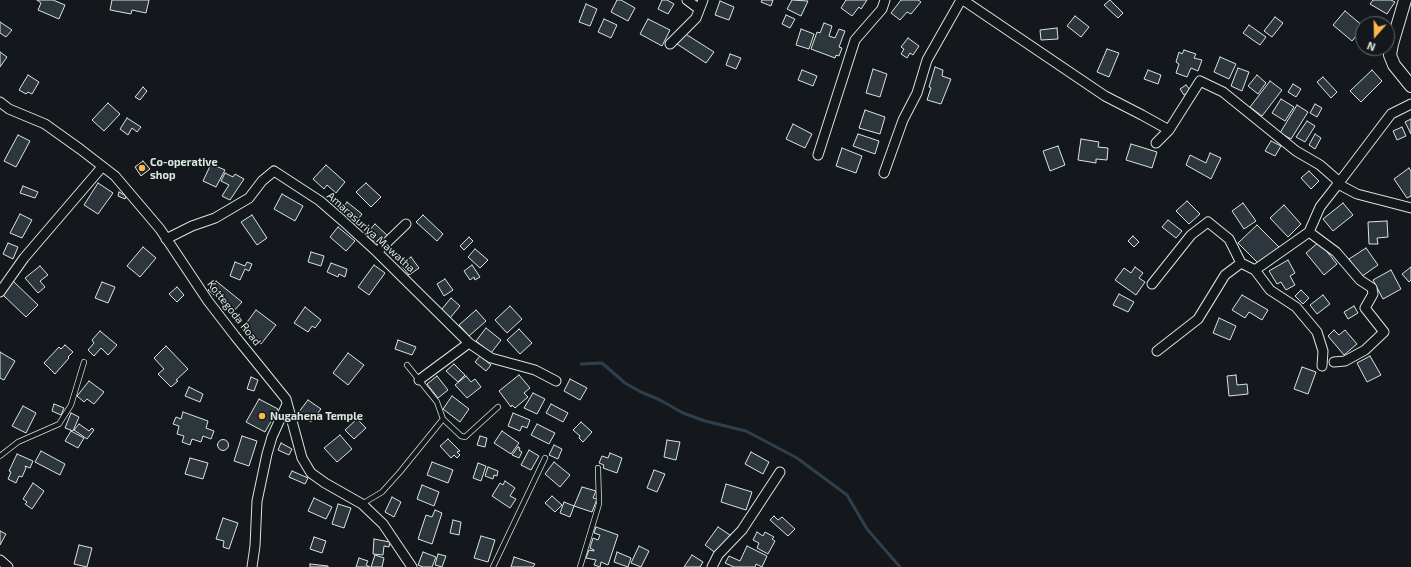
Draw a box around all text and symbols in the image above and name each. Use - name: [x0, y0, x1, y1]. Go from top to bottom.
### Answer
- north arrow: [1355, 16, 1395, 56]
- text: N: [1365, 39, 1377, 54]
- place label: Co-operative shop: [150, 155, 218, 181]
- marker: Co-operative shop: [137, 163, 147, 173]
- street label: Amarasuriya Mawatha: [324, 189, 418, 275]
- street label: Kottegoda Road: [204, 278, 264, 348]
- place label: Nugahena Temple: [270, 409, 363, 423]
- marker: Nugahena Temple: [257, 411, 267, 421]

